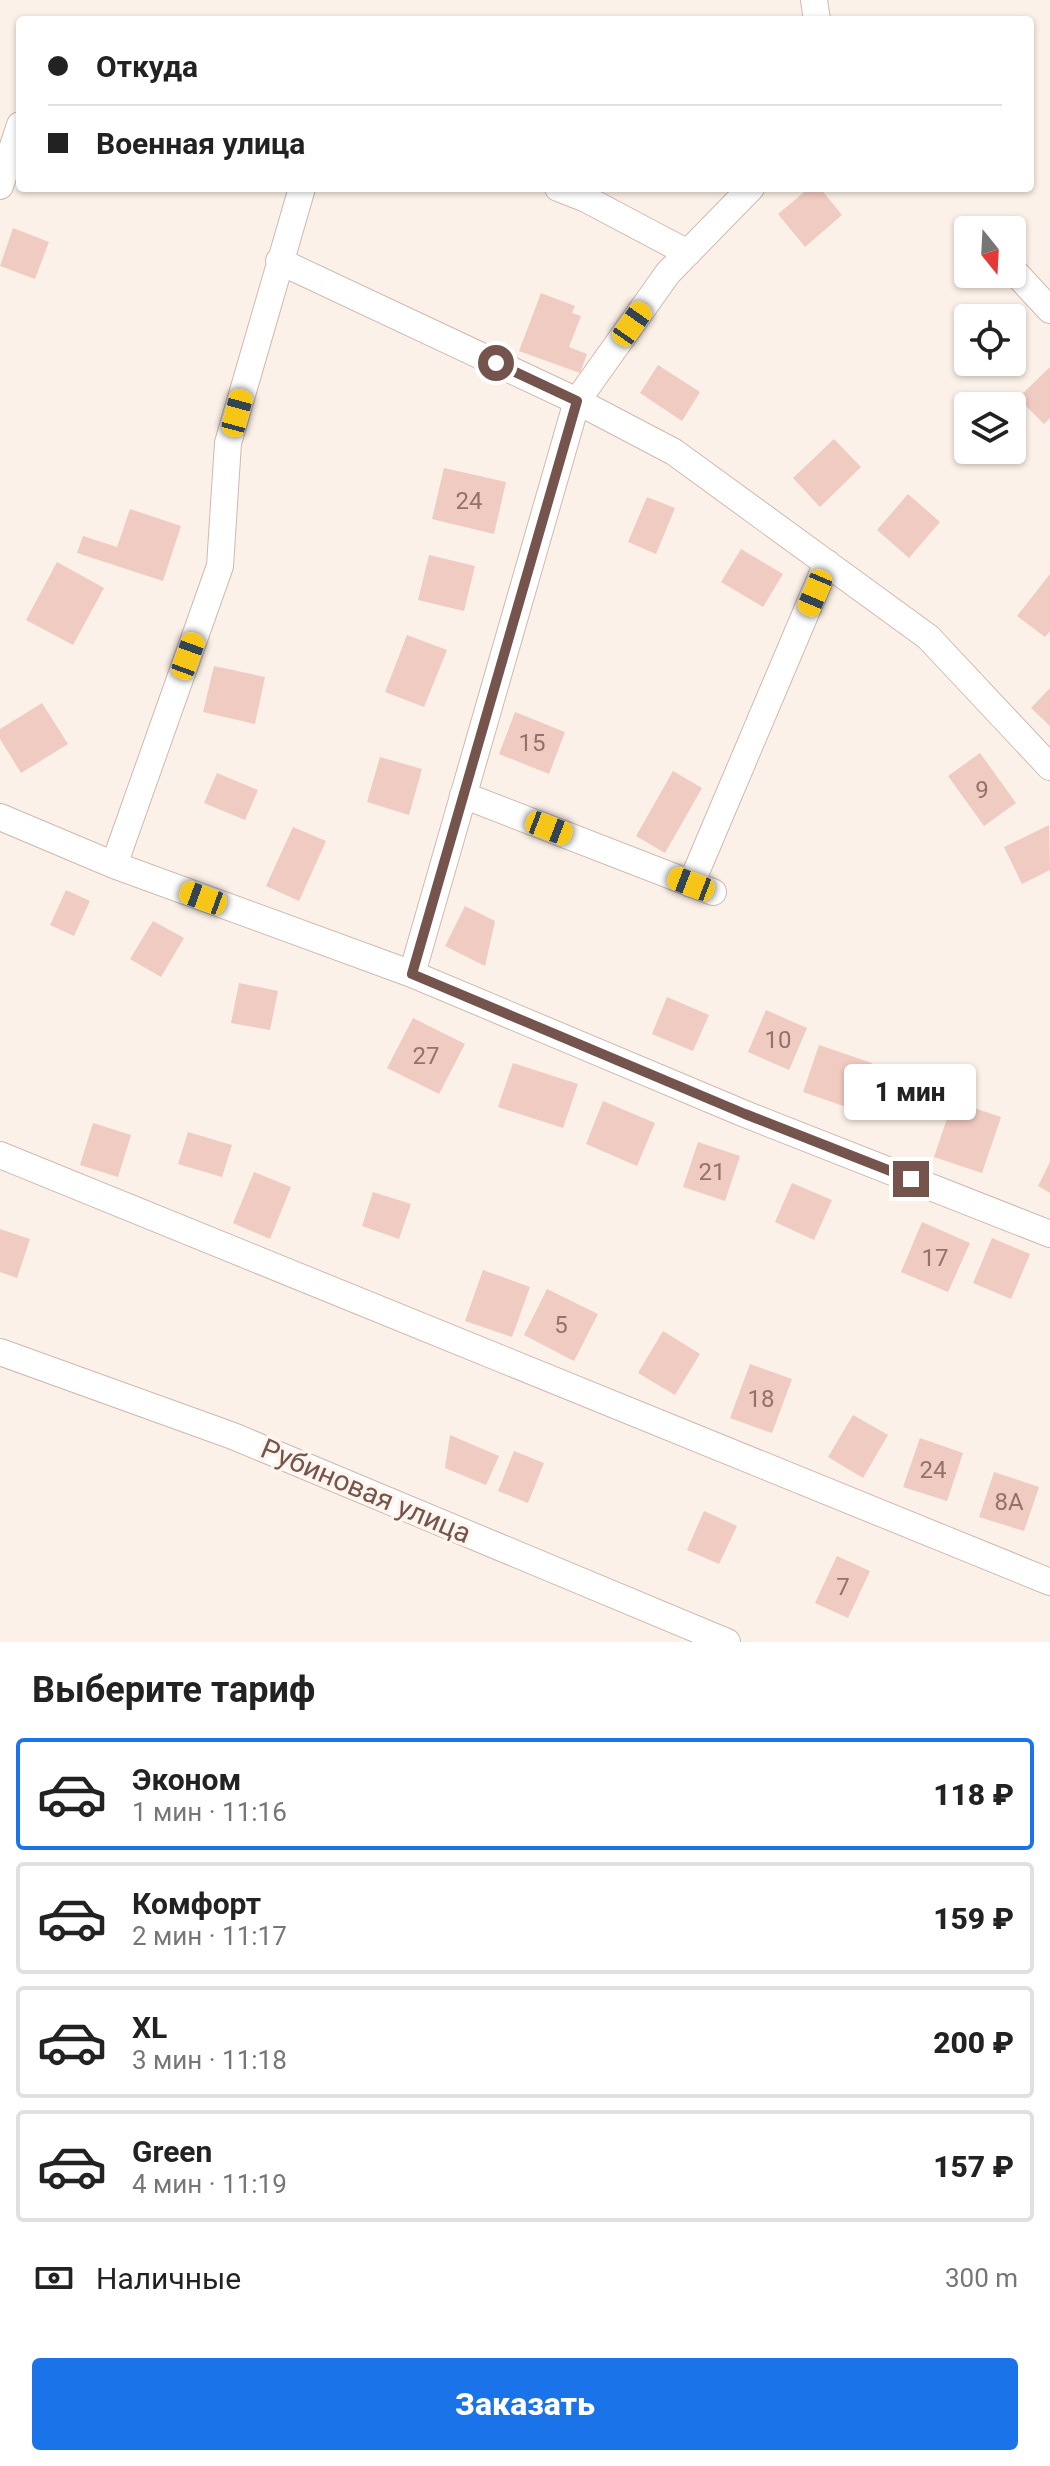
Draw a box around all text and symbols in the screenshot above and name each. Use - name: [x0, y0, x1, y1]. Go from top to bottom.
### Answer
- text: Откуда: [96, 49, 198, 84]
- text: Военная улица: [96, 126, 305, 161]
- north arrow: [954, 216, 1026, 288]
- map controls: [954, 216, 1026, 464]
- car: [608, 297, 656, 351]
- button: locate: [954, 304, 1026, 376]
- route start: [478, 345, 514, 381]
- car: [219, 387, 255, 439]
- button: layers: [954, 392, 1026, 464]
- house number: 24: [456, 487, 482, 515]
- car: [795, 566, 835, 620]
- car: [169, 629, 207, 683]
- house number: 15: [519, 729, 545, 757]
- house number: 9: [975, 776, 989, 804]
- car: [522, 808, 576, 848]
- car: [664, 864, 718, 904]
- car: [176, 879, 230, 917]
- house number: 10: [765, 1026, 791, 1054]
- house number: 27: [413, 1042, 439, 1070]
- callout: 1 мин: [845, 1063, 977, 1119]
- text: 1 мин: [875, 1077, 945, 1107]
- house number: 21: [699, 1158, 725, 1186]
- route end: [893, 1161, 929, 1197]
- house number: 17: [922, 1244, 948, 1272]
- house number: 5: [554, 1311, 568, 1339]
- house number: 18: [748, 1385, 774, 1413]
- street label: Рубиновая улица: [256, 1432, 476, 1550]
- house number: 24: [920, 1456, 946, 1484]
- house number: 8А: [994, 1488, 1024, 1516]
- house number: 7: [836, 1573, 850, 1601]
- text: Выберите тариф: [32, 1669, 315, 1711]
- icon: car: [36, 1758, 108, 1830]
- text: Эконом: [132, 1762, 241, 1797]
- text: 118 ₽: [933, 1777, 1014, 1812]
- text: 1 мин · 11:16: [132, 1797, 287, 1827]
- icon: car: [36, 1882, 108, 1954]
- text: Комфорт: [132, 1886, 261, 1921]
- text: 159 ₽: [933, 1901, 1014, 1936]
- text: 2 мин · 11:17: [132, 1921, 287, 1951]
- icon: car: [36, 2006, 108, 2078]
- text: XL: [132, 2010, 167, 2045]
- text: 200 ₽: [933, 2025, 1014, 2060]
- text: 3 мин · 11:18: [132, 2045, 287, 2075]
- icon: car: [36, 2130, 108, 2202]
- text: Green: [132, 2134, 212, 2169]
- text: 157 ₽: [933, 2149, 1014, 2184]
- text: 4 мин · 11:19: [132, 2169, 287, 2199]
- icon: cash: [32, 2256, 76, 2300]
- text: Наличные: [96, 2261, 241, 2296]
- text: 300 m: [945, 2263, 1018, 2293]
- button: Заказать: [32, 2358, 1018, 2450]

